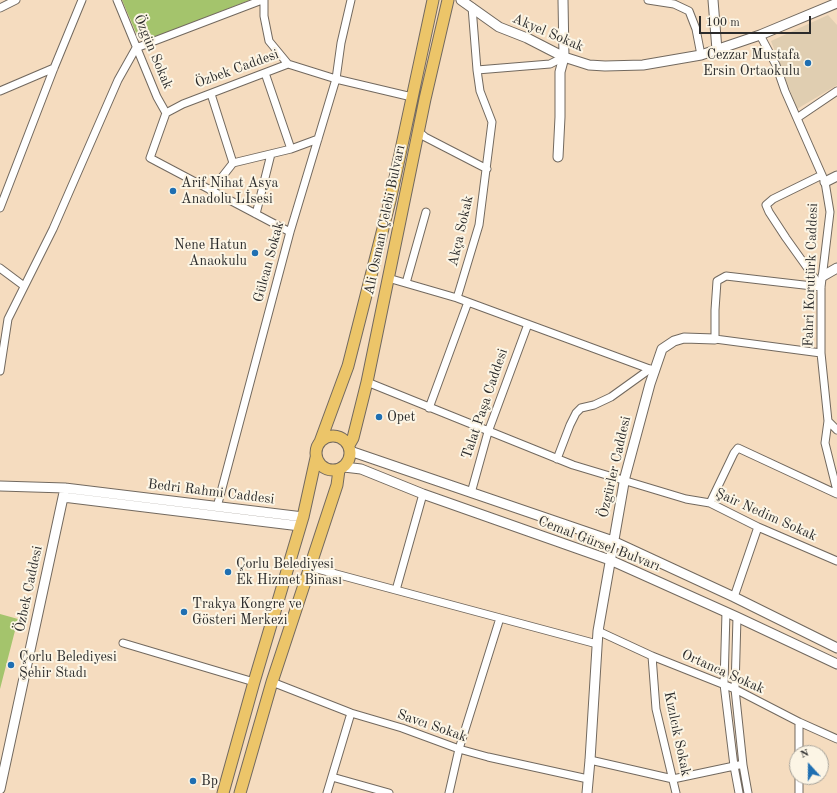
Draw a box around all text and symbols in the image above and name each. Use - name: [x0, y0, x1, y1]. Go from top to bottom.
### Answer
- scale bar: [701, 8, 813, 34]
- street label: Akyel Sokak: [510, 10, 586, 56]
- street label: Özgün Sokak: [130, 12, 176, 92]
- text: 100 m: [706, 17, 740, 29]
- street label: Özbek Caddesi: [193, 46, 281, 92]
- place label: Cezzar Mustafa Ersin Ortaokulu: [703, 47, 800, 80]
- marker: Cezzar Mustafa Ersin Ortaokulu: [803, 58, 813, 68]
- street label: Ali Osman Çelebi Bulvarı: [361, 144, 409, 296]
- place label: Arif Nihat Asya Anadolu Lİsesi: [181, 175, 278, 208]
- marker: Arif Nihat Asya Anadolu Lİsesi: [168, 186, 178, 196]
- street label: Akça Sokak: [445, 194, 477, 268]
- street label: Fahri Korutürk Caddesi: [800, 203, 822, 347]
- street label: Gülcan Sokak: [250, 220, 288, 304]
- place label: Nene Hatun Anaokulu: [174, 237, 247, 270]
- marker: Nene Hatun Anaokulu: [250, 248, 260, 258]
- street label: Talat Paşa Caddesi: [458, 347, 512, 461]
- place label: Opet: [387, 409, 415, 425]
- marker: Opet: [374, 412, 384, 422]
- street label: Özgürler Caddesi: [595, 415, 635, 519]
- street label: Bedri Rahmi Caddesi: [147, 476, 275, 508]
- street label: Şair Nedim Sokak: [713, 485, 819, 545]
- street label: Cemal Gürsel Bulvarı: [536, 513, 662, 575]
- street label: Özbek Caddesi: [12, 544, 46, 634]
- place label: Çorlu Belediyesi Ek Hizmet Binası: [236, 556, 342, 588]
- marker: Çorlu Belediyesi Ek Hizmet Binası: [223, 567, 233, 577]
- place label: Trakya Kongre ve Gösteri Merkezi: [192, 596, 302, 628]
- marker: Trakya Kongre ve Gösteri Merkezi: [179, 607, 189, 617]
- street label: Ortanca Sokak: [679, 646, 767, 698]
- place label: Çorlu Belediyesi Şehir Stadı: [19, 649, 117, 682]
- marker: Çorlu Belediyesi Şehir Stadı: [6, 660, 16, 670]
- street label: Kızılcık Sokak: [660, 690, 694, 778]
- street label: Savcı Sokak: [395, 706, 469, 746]
- north arrow: [789, 745, 829, 785]
- text: N: [799, 748, 811, 761]
- place label: Bp: [201, 773, 218, 789]
- marker: Bp: [188, 776, 198, 786]

